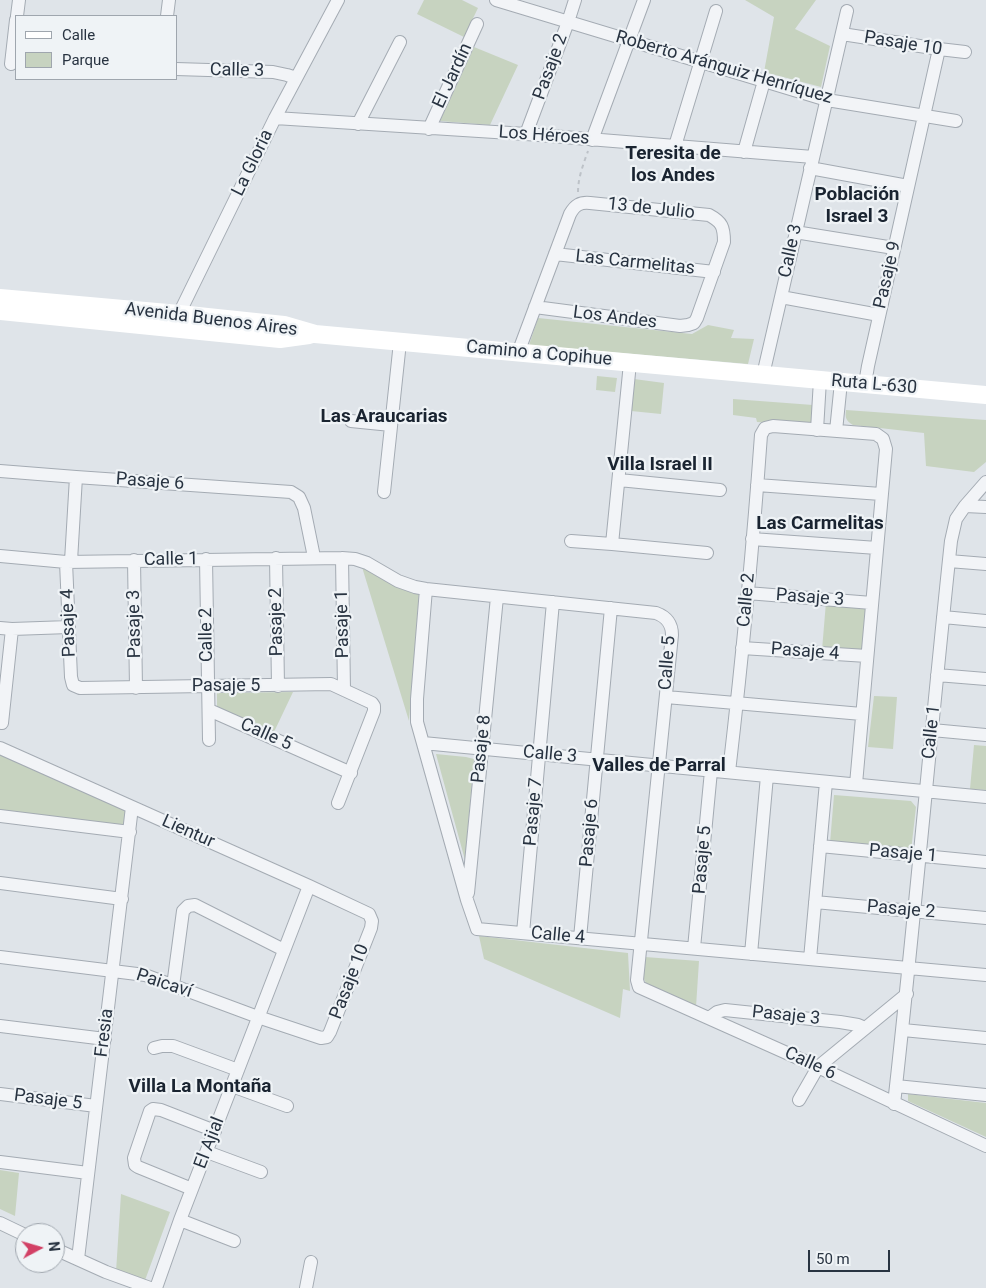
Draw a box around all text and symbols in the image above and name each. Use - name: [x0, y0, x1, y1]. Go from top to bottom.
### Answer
- legend: [15, 15, 178, 80]
- text: Calle: [62, 26, 95, 44]
- street label: Roberto Aránguiz Henríquez: [613, 27, 835, 109]
- street label: Pasaje 10: [862, 27, 944, 61]
- street label: Pasaje 2: [529, 31, 573, 103]
- street label: El Jardín: [429, 40, 477, 112]
- text: Parque: [62, 51, 109, 69]
- street label: Calle 3: [210, 60, 264, 82]
- street label: Los Héroes: [498, 122, 590, 150]
- street label: La Gloria: [228, 126, 278, 200]
- district label: Teresita de los Andes: [625, 143, 721, 187]
- district label: Población Israel 3: [814, 184, 900, 228]
- street label: 13 de Julio: [606, 194, 696, 224]
- street label: Calle 3: [775, 222, 807, 280]
- street label: Pasaje 9: [870, 239, 906, 311]
- street label: Las Carmelitas: [574, 246, 696, 280]
- street label: Avenida Buenos Aires: [123, 299, 299, 341]
- street label: Los Andes: [572, 302, 658, 334]
- street label: Camino a Copihue: [465, 337, 613, 371]
- street label: Ruta L-630: [830, 370, 918, 400]
- district label: Las Araucarias: [320, 406, 448, 428]
- district label: Villa Israel II: [607, 454, 713, 476]
- street label: Pasaje 6: [115, 469, 185, 495]
- district label: Las Carmelitas: [756, 513, 884, 535]
- street label: Calle 1: [144, 549, 198, 571]
- street label: Calle 2: [734, 572, 760, 628]
- street label: Pasaje 3: [775, 585, 845, 611]
- street label: Pasaje 4: [57, 588, 81, 658]
- street label: Pasaje 2: [266, 588, 288, 656]
- street label: Pasaje 3: [124, 590, 146, 658]
- street label: Pasaje 1: [332, 590, 354, 658]
- street label: Calle 2: [196, 608, 218, 662]
- street label: Calle 5: [655, 635, 681, 691]
- street label: Pasaje 4: [770, 639, 840, 665]
- street label: Pasaje 5: [192, 675, 260, 697]
- street label: Calle 1: [918, 704, 946, 760]
- street label: Calle 5: [237, 714, 295, 756]
- street label: Pasaje 8: [468, 714, 496, 784]
- street label: Calle 3: [522, 742, 578, 768]
- district label: Valles de Parral: [592, 755, 726, 777]
- street label: Pasaje 7: [520, 777, 548, 847]
- street label: Pasaje 6: [576, 798, 604, 868]
- street label: Lientur: [158, 811, 218, 853]
- street label: Pasaje 5: [689, 825, 717, 895]
- street label: Pasaje 1: [868, 840, 938, 868]
- street label: Pasaje 2: [866, 896, 936, 924]
- street label: Calle 4: [530, 923, 586, 949]
- street label: Pasaje 10: [326, 941, 374, 1023]
- street label: Paicaví: [133, 965, 195, 1003]
- street label: Pasaje 3: [751, 1002, 821, 1030]
- street label: Fresia: [91, 1008, 119, 1058]
- street label: Calle 6: [781, 1043, 839, 1085]
- district label: Villa La Montaña: [129, 1076, 271, 1098]
- street label: Pasaje 5: [13, 1085, 83, 1115]
- street label: El Ajial: [190, 1114, 230, 1172]
- north arrow: [15, 1223, 65, 1273]
- scale bar: [811, 1240, 894, 1272]
- text: N: [45, 1241, 62, 1252]
- text: 50 m: [816, 1250, 850, 1268]

